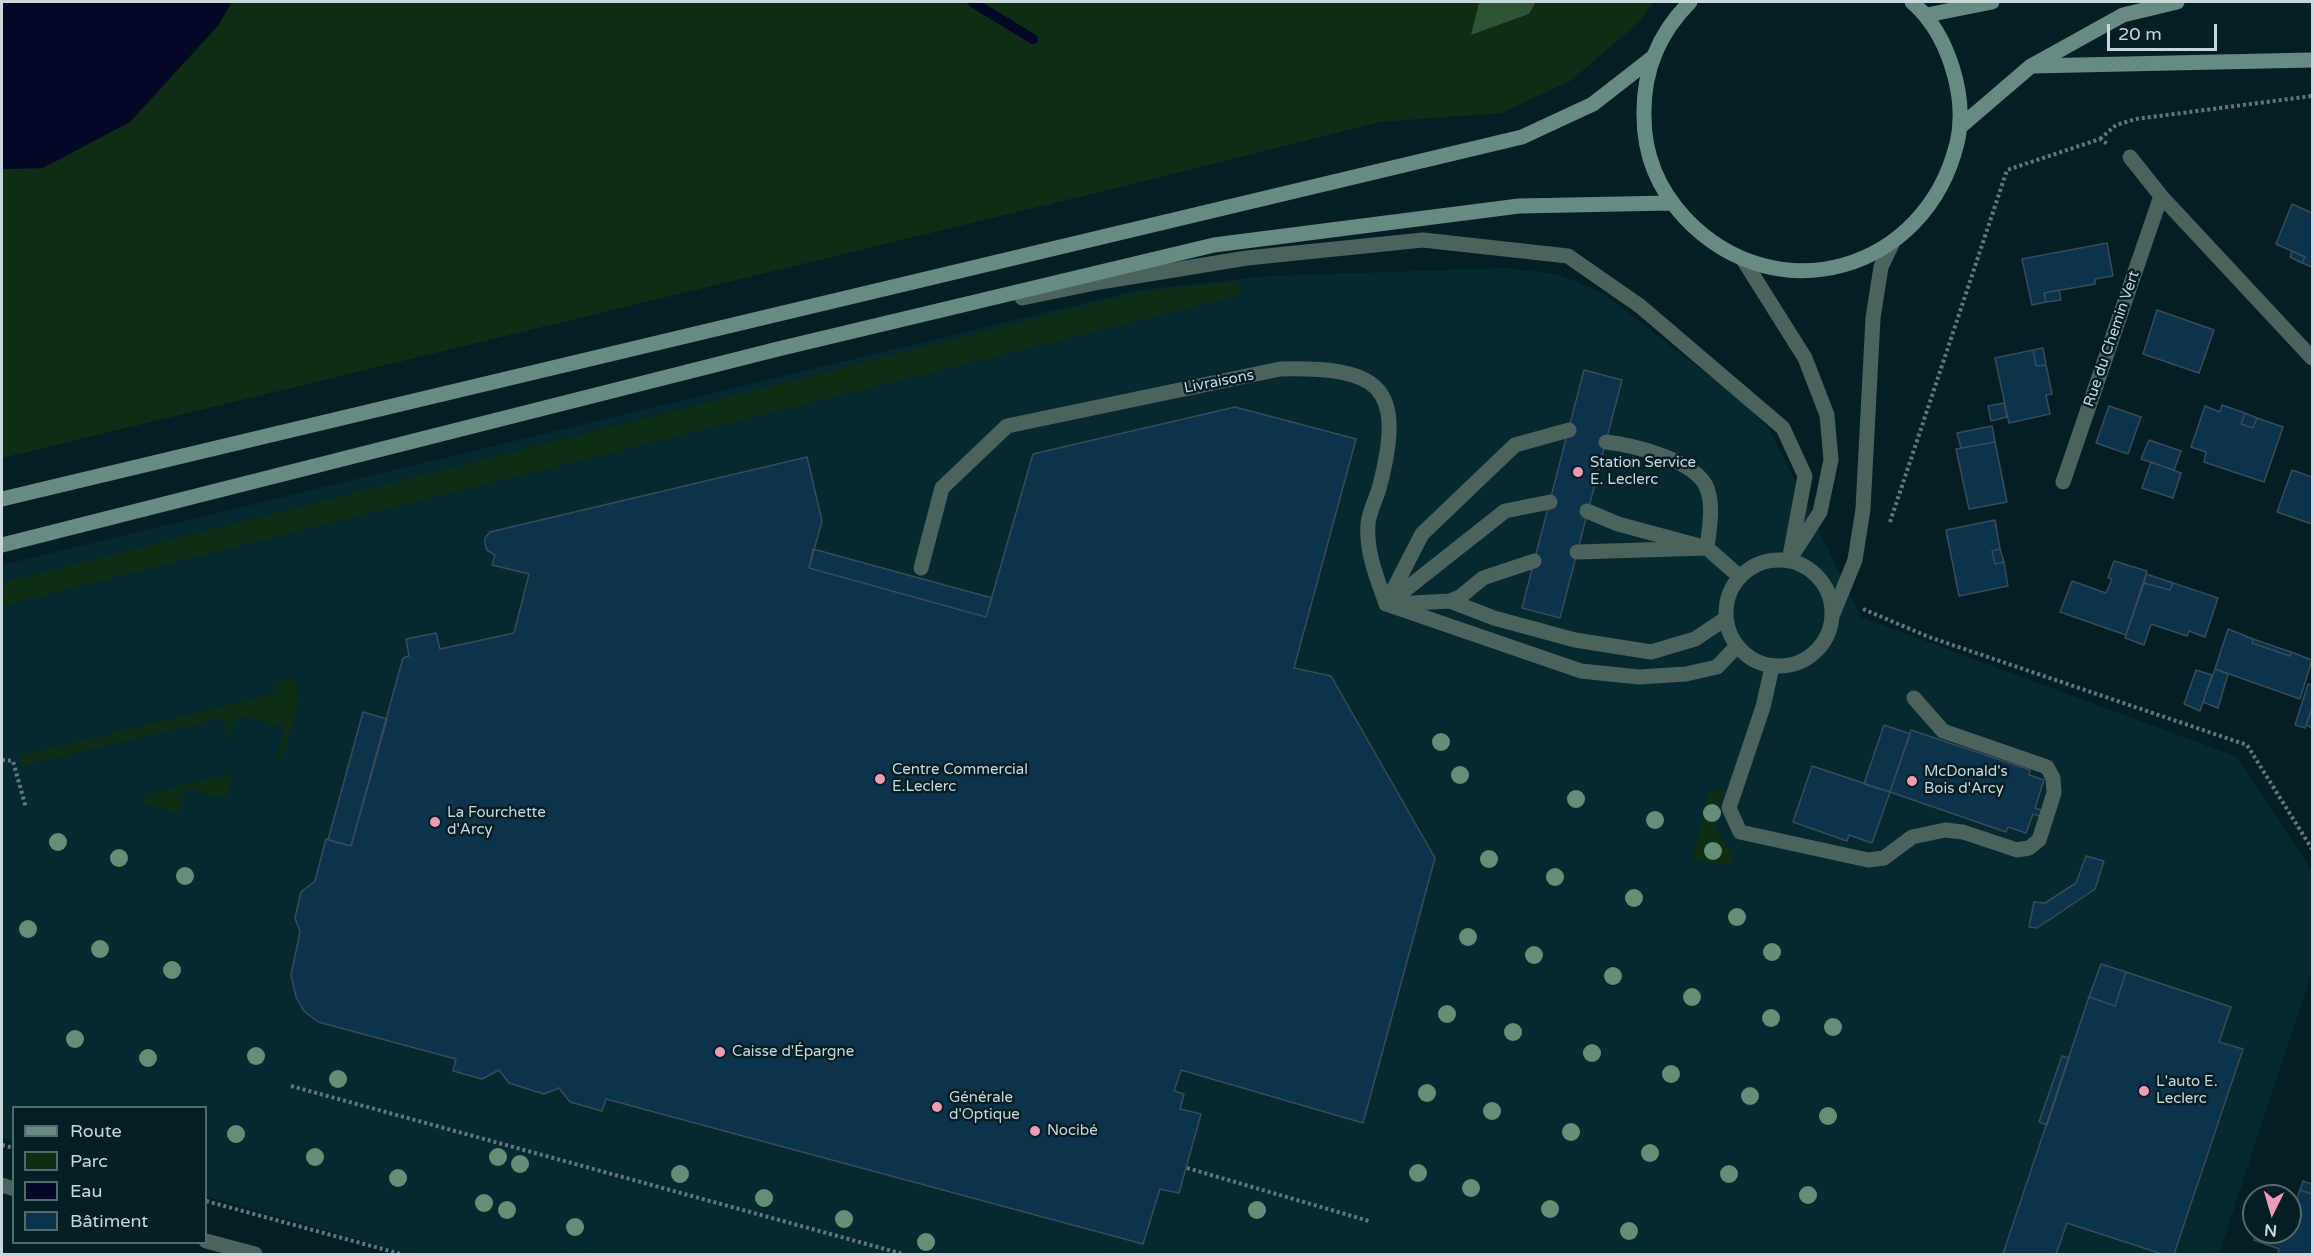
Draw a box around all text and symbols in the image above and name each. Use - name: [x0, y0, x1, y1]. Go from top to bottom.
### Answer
- scale bar: [2110, 12, 2220, 50]
- text: 20 m: [2118, 23, 2162, 45]
- street label: Rue du Chemin Vert: [2080, 269, 2144, 409]
- street label: Livraisons: [1182, 366, 1256, 398]
- place label: Station Service E. Leclerc: [1590, 454, 1696, 489]
- marker: Station Service E. Leclerc: [1571, 465, 1585, 479]
- place label: Centre Commercial E.Leclerc: [892, 761, 1028, 796]
- place label: McDonald's Bois d'Arcy: [1924, 763, 2008, 798]
- marker: Centre Commercial E.Leclerc: [873, 772, 887, 786]
- marker: McDonald's Bois d'Arcy: [1905, 774, 1919, 788]
- place label: La Fourchette d'Arcy: [447, 804, 546, 839]
- marker: La Fourchette d'Arcy: [428, 815, 442, 829]
- place label: Caisse d'Épargne: [732, 1043, 854, 1061]
- marker: Caisse d'Épargne: [713, 1045, 727, 1059]
- place label: L'auto E. Leclerc: [2156, 1073, 2218, 1108]
- marker: L'auto E. Leclerc: [2137, 1084, 2151, 1098]
- place label: Générale d'Optique: [949, 1089, 1020, 1124]
- marker: Générale d'Optique: [930, 1100, 944, 1114]
- legend: [12, 1106, 207, 1244]
- text: Route: [70, 1120, 122, 1142]
- place label: Nocibé: [1047, 1122, 1098, 1140]
- marker: Nocibé: [1028, 1124, 1042, 1138]
- text: Parc: [70, 1150, 108, 1172]
- text: Eau: [70, 1180, 102, 1202]
- north arrow: [2242, 1184, 2302, 1244]
- text: Bâtiment: [70, 1210, 148, 1232]
- text: N: [2263, 1219, 2278, 1240]

